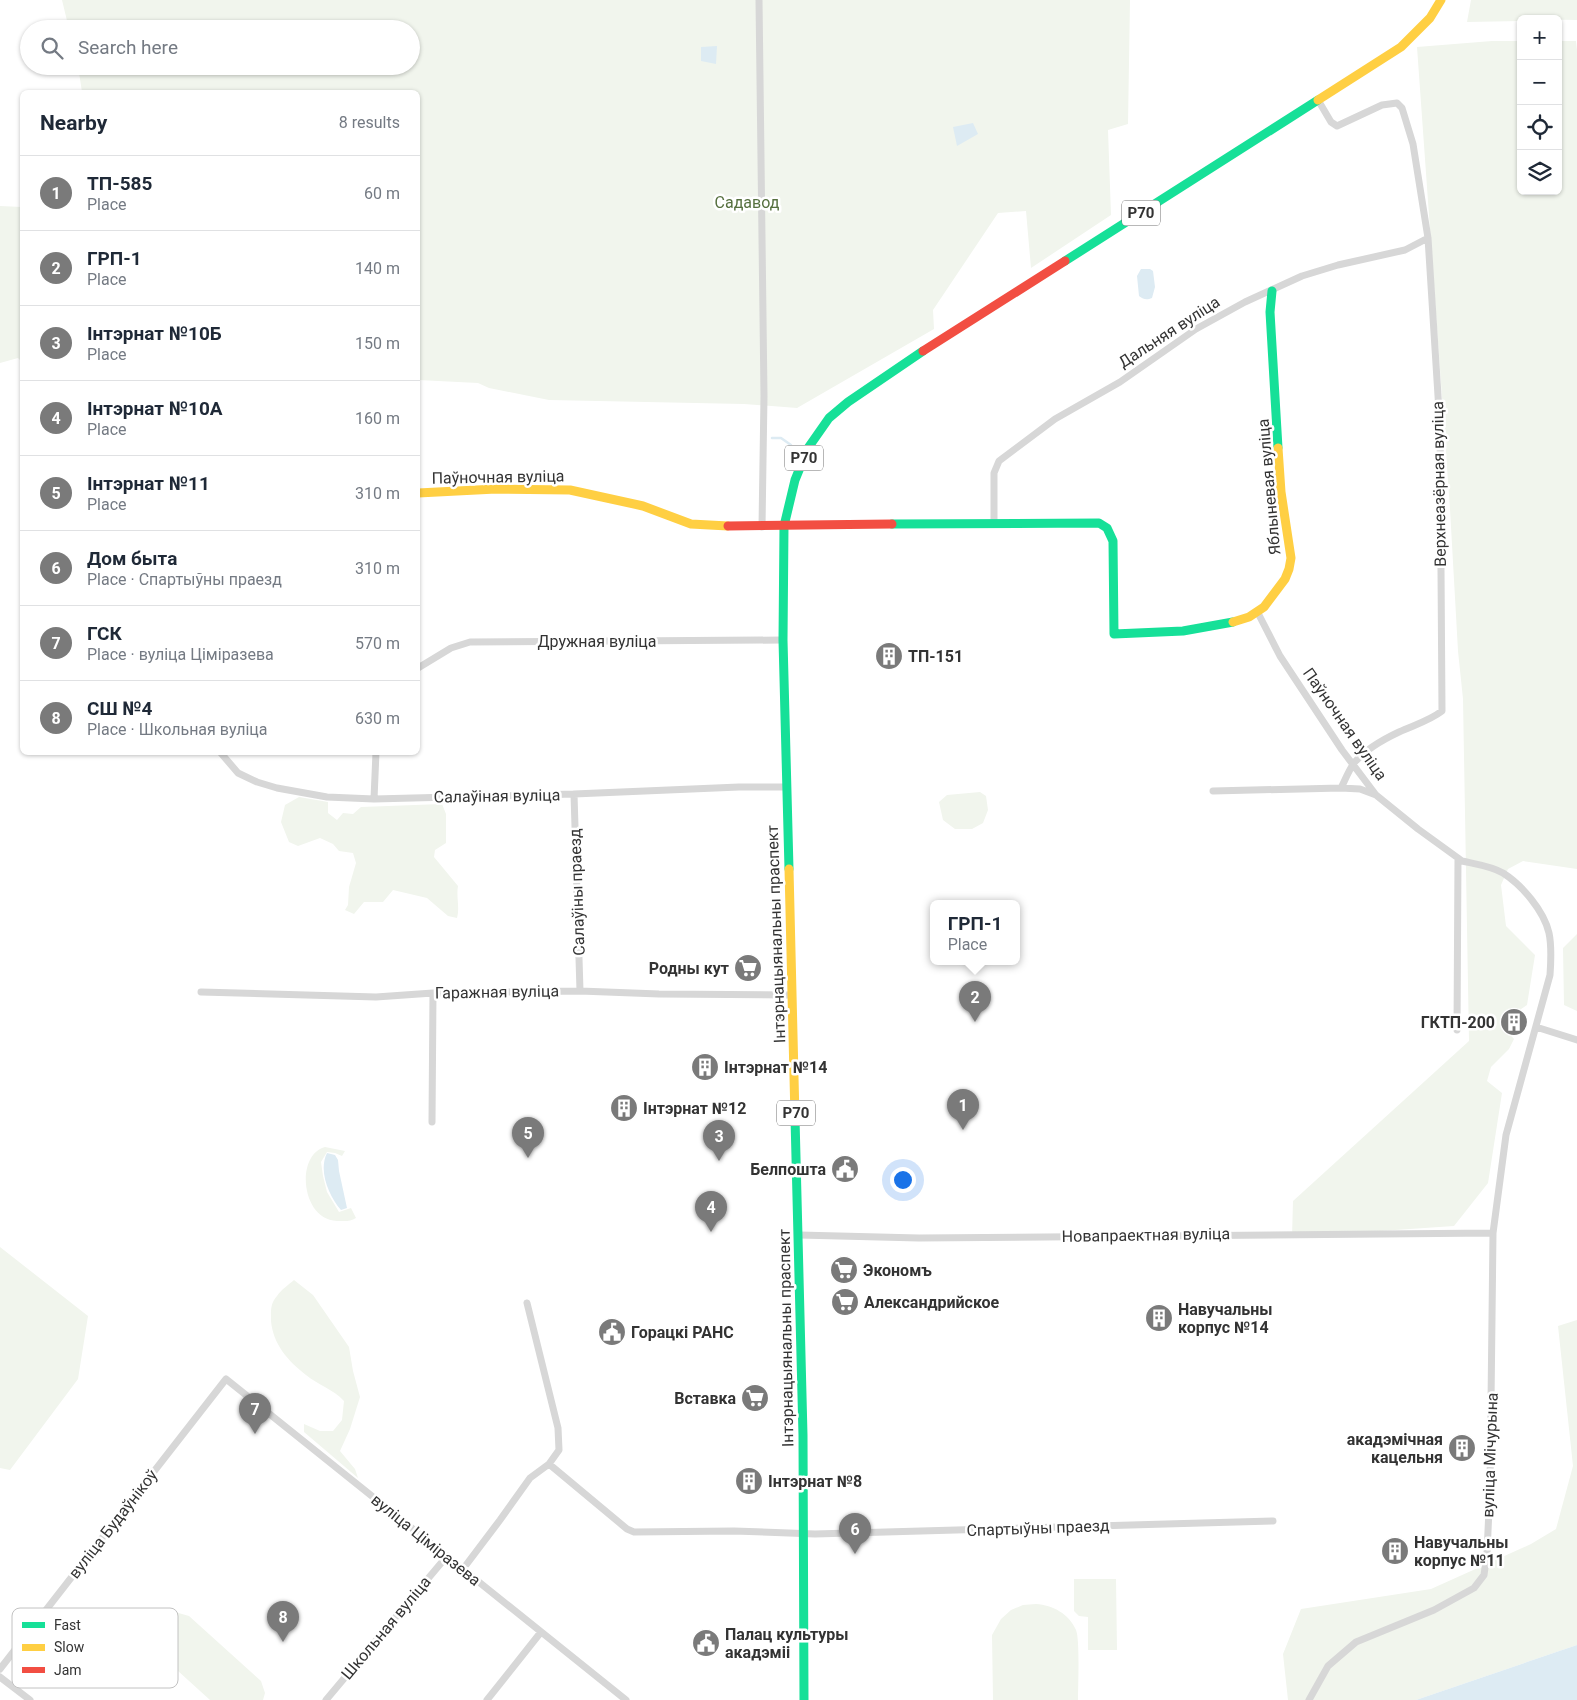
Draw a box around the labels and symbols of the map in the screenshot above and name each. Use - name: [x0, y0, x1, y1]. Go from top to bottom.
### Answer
- park label: Садавод: [715, 193, 780, 212]
- road number: Р70: [1122, 200, 1160, 226]
- street label: Дальняя вуліца: [1115, 292, 1223, 372]
- street label: Верхнеазёрная вуліца: [1428, 401, 1450, 567]
- street label: Яблыневая вуліца: [1254, 418, 1284, 556]
- road number: Р70: [785, 446, 823, 470]
- street label: Паўночная вуліца: [431, 466, 565, 488]
- street label: Дружная вуліца: [537, 632, 657, 651]
- building icon: ТП-151: [874, 641, 904, 671]
- place label: ТП-151: [908, 647, 963, 666]
- street label: Паўночная вуліца: [1299, 664, 1391, 784]
- street label: Салаўіная вуліца: [433, 785, 561, 807]
- street label: Інтэрнацыянальны праспект: [763, 824, 789, 1043]
- street label: Салаўіны праезд: [565, 828, 589, 956]
- supermarket icon: Родны кут: [733, 953, 763, 983]
- place label: Родны кут: [649, 959, 729, 978]
- street label: Гаражная вуліца: [435, 981, 559, 1003]
- pin: 2: [959, 981, 991, 1022]
- building icon: ГКТП-200: [1499, 1007, 1529, 1037]
- place label: ГКТП-200: [1421, 1013, 1495, 1032]
- building icon: Інтэрнат №14: [690, 1052, 720, 1082]
- place label: Інтэрнат №14: [724, 1058, 827, 1077]
- pin: 1: [947, 1089, 979, 1130]
- building icon: Інтэрнат №12: [609, 1093, 639, 1123]
- place label: Інтэрнат №12: [643, 1099, 746, 1118]
- road number: Р70: [777, 1100, 815, 1126]
- pin: 5: [512, 1117, 544, 1158]
- pin: 3: [703, 1120, 735, 1161]
- public building icon: Белпошта: [830, 1154, 860, 1184]
- place label: Белпошта: [750, 1160, 826, 1179]
- your location: [890, 1167, 916, 1193]
- pin: 4: [695, 1191, 727, 1232]
- street label: Новапраектная вуліца: [1062, 1224, 1230, 1246]
- street label: Інтэрнацыянальны праспект: [775, 1228, 797, 1447]
- supermarket icon: Экономъ: [829, 1255, 859, 1285]
- place label: Экономъ: [863, 1261, 932, 1280]
- supermarket icon: Александрийское: [830, 1287, 860, 1317]
- place label: Александрийское: [864, 1293, 1000, 1312]
- place label: Навучальны корпус №14: [1178, 1300, 1273, 1337]
- building icon: Навучальны корпус №14: [1144, 1303, 1174, 1333]
- public building icon: Горацкі РАНС: [597, 1317, 627, 1347]
- place label: Горацкі РАНС: [631, 1323, 734, 1342]
- supermarket icon: Вставка: [740, 1383, 770, 1413]
- place label: Вставка: [674, 1389, 736, 1408]
- street label: вуліца Мічурына: [1478, 1392, 1502, 1518]
- pin: 7: [239, 1393, 271, 1434]
- place label: акадэмічная кацельня: [1347, 1430, 1443, 1467]
- building icon: акадэмічная кацельня: [1447, 1433, 1477, 1463]
- street label: вуліца Будаўнікоў: [65, 1465, 162, 1582]
- building icon: Інтэрнат №8: [734, 1466, 764, 1496]
- place label: Інтэрнат №8: [768, 1472, 862, 1491]
- street label: вуліца Ціміразева: [368, 1490, 484, 1590]
- pin: 6: [839, 1513, 871, 1554]
- street label: Спартыўны праезд: [966, 1516, 1110, 1540]
- place label: Навучальны корпус №11: [1414, 1533, 1509, 1570]
- building icon: Навучальны корпус №11: [1380, 1536, 1410, 1566]
- street label: Школьная вуліца: [337, 1573, 435, 1683]
- pin: 8: [267, 1601, 299, 1642]
- legend: [12, 1608, 178, 1688]
- text: Fast: [54, 1617, 81, 1633]
- place label: Палац культуры акадэміі: [725, 1625, 849, 1662]
- public building icon: Палац культуры акадэміі: [691, 1628, 721, 1658]
- text: Slow: [54, 1639, 85, 1655]
- text: Jam: [54, 1662, 82, 1678]

